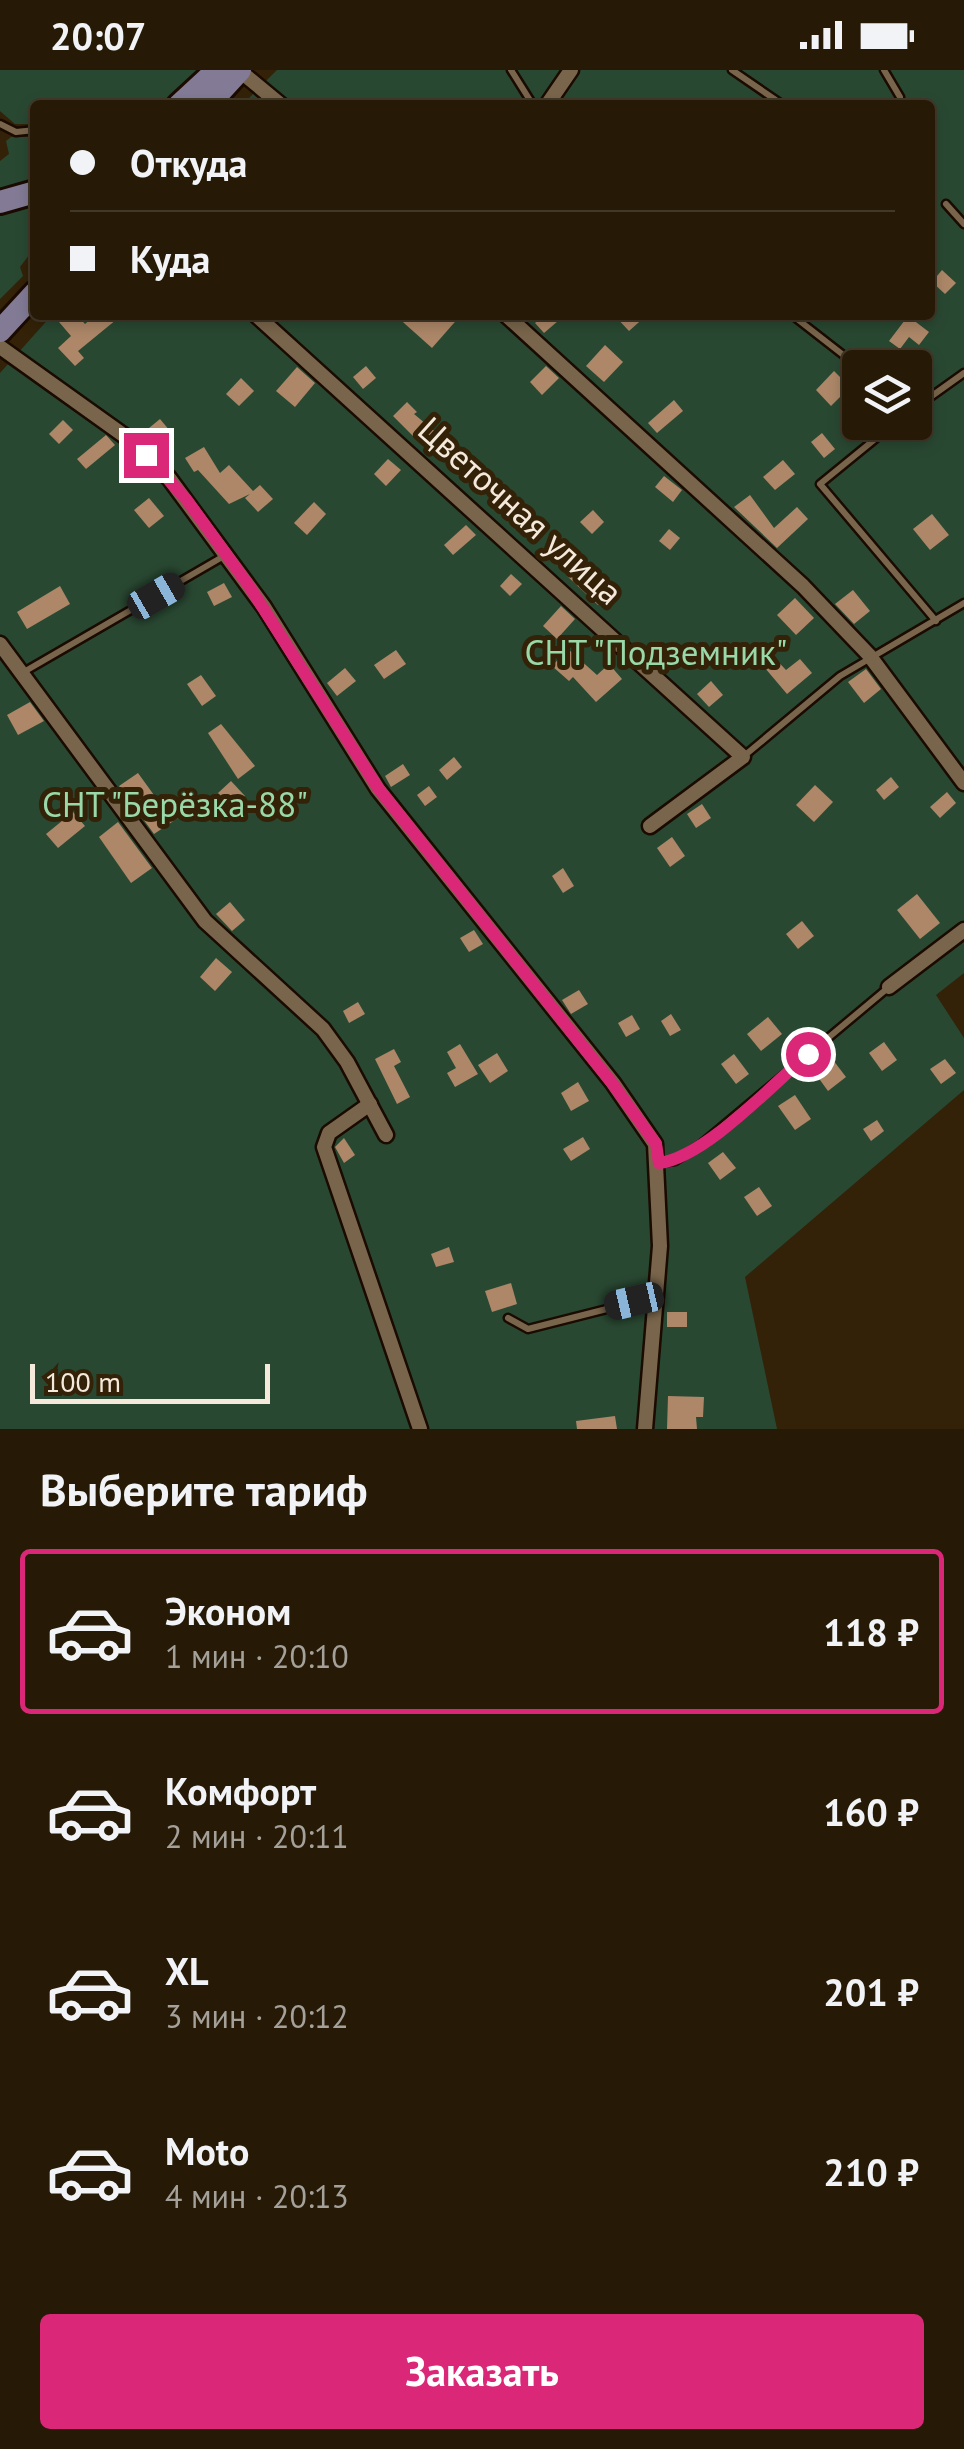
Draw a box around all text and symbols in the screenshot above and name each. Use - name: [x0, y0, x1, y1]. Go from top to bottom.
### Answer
- text: 20:07: [50, 11, 146, 60]
- text: Откуда: [130, 138, 247, 187]
- text: Куда: [130, 234, 210, 283]
- map controls: [842, 350, 932, 440]
- button: layers: [842, 350, 932, 440]
- street label: Цветочная улица: [409, 406, 633, 614]
- route end: [124, 433, 169, 478]
- car: [123, 568, 189, 624]
- park label: СНТ "Подземник": [524, 629, 788, 675]
- park label: СНТ "Берёзка-88": [42, 781, 308, 827]
- route start: [786, 1032, 831, 1077]
- car: [601, 1280, 667, 1322]
- scale bar: [30, 1359, 270, 1404]
- text: 100 m: [45, 1363, 121, 1400]
- text: Выберите тариф: [40, 1460, 367, 1518]
- text: Эконом: [165, 1586, 291, 1635]
- icon: car: [45, 1587, 135, 1677]
- text: 118 ₽: [823, 1607, 919, 1656]
- text: 1 мин · 20:10: [165, 1635, 349, 1677]
- text: Комфорт: [165, 1766, 316, 1815]
- icon: car: [45, 1767, 135, 1857]
- text: 160 ₽: [823, 1787, 919, 1836]
- text: 2 мин · 20:11: [165, 1815, 349, 1857]
- text: XL: [165, 1946, 209, 1995]
- icon: car: [45, 1947, 135, 2037]
- text: 201 ₽: [823, 1967, 919, 2016]
- text: 3 мин · 20:12: [165, 1995, 349, 2037]
- text: Moto: [165, 2126, 249, 2175]
- icon: car: [45, 2127, 135, 2217]
- text: 210 ₽: [823, 2147, 919, 2196]
- text: 4 мин · 20:13: [165, 2175, 349, 2217]
- button: Заказать: [40, 2314, 924, 2429]

